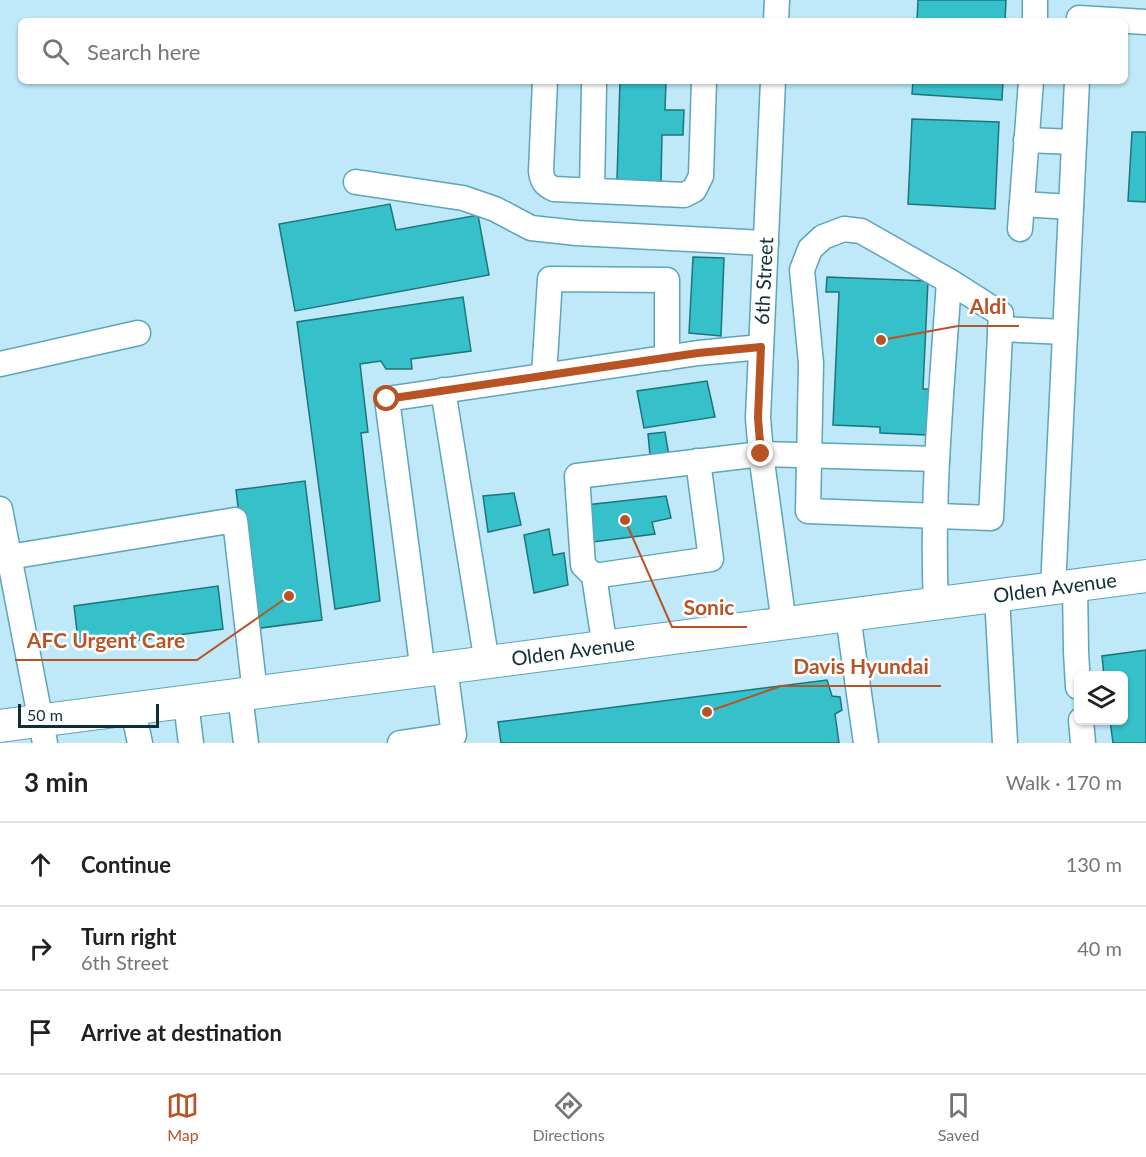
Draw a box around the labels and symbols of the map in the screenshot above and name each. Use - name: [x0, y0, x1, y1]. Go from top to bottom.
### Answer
- street label: 6th Street: [749, 237, 777, 325]
- callout: Aldi: [958, 287, 1019, 326]
- text: Aldi: [968, 293, 1007, 318]
- route start: [373, 385, 399, 411]
- route end: [747, 440, 773, 466]
- street label: Olden Avenue: [992, 567, 1118, 607]
- callout: Sonic: [672, 588, 747, 627]
- text: Sonic: [684, 594, 734, 619]
- callout: AFC Urgent Care: [15, 621, 197, 660]
- text: AFC Urgent Care: [26, 627, 185, 652]
- street label: Olden Avenue: [510, 630, 636, 670]
- callout: Davis Hyundai: [781, 647, 941, 686]
- text: Davis Hyundai: [793, 653, 929, 678]
- scale bar: [18, 701, 159, 728]

